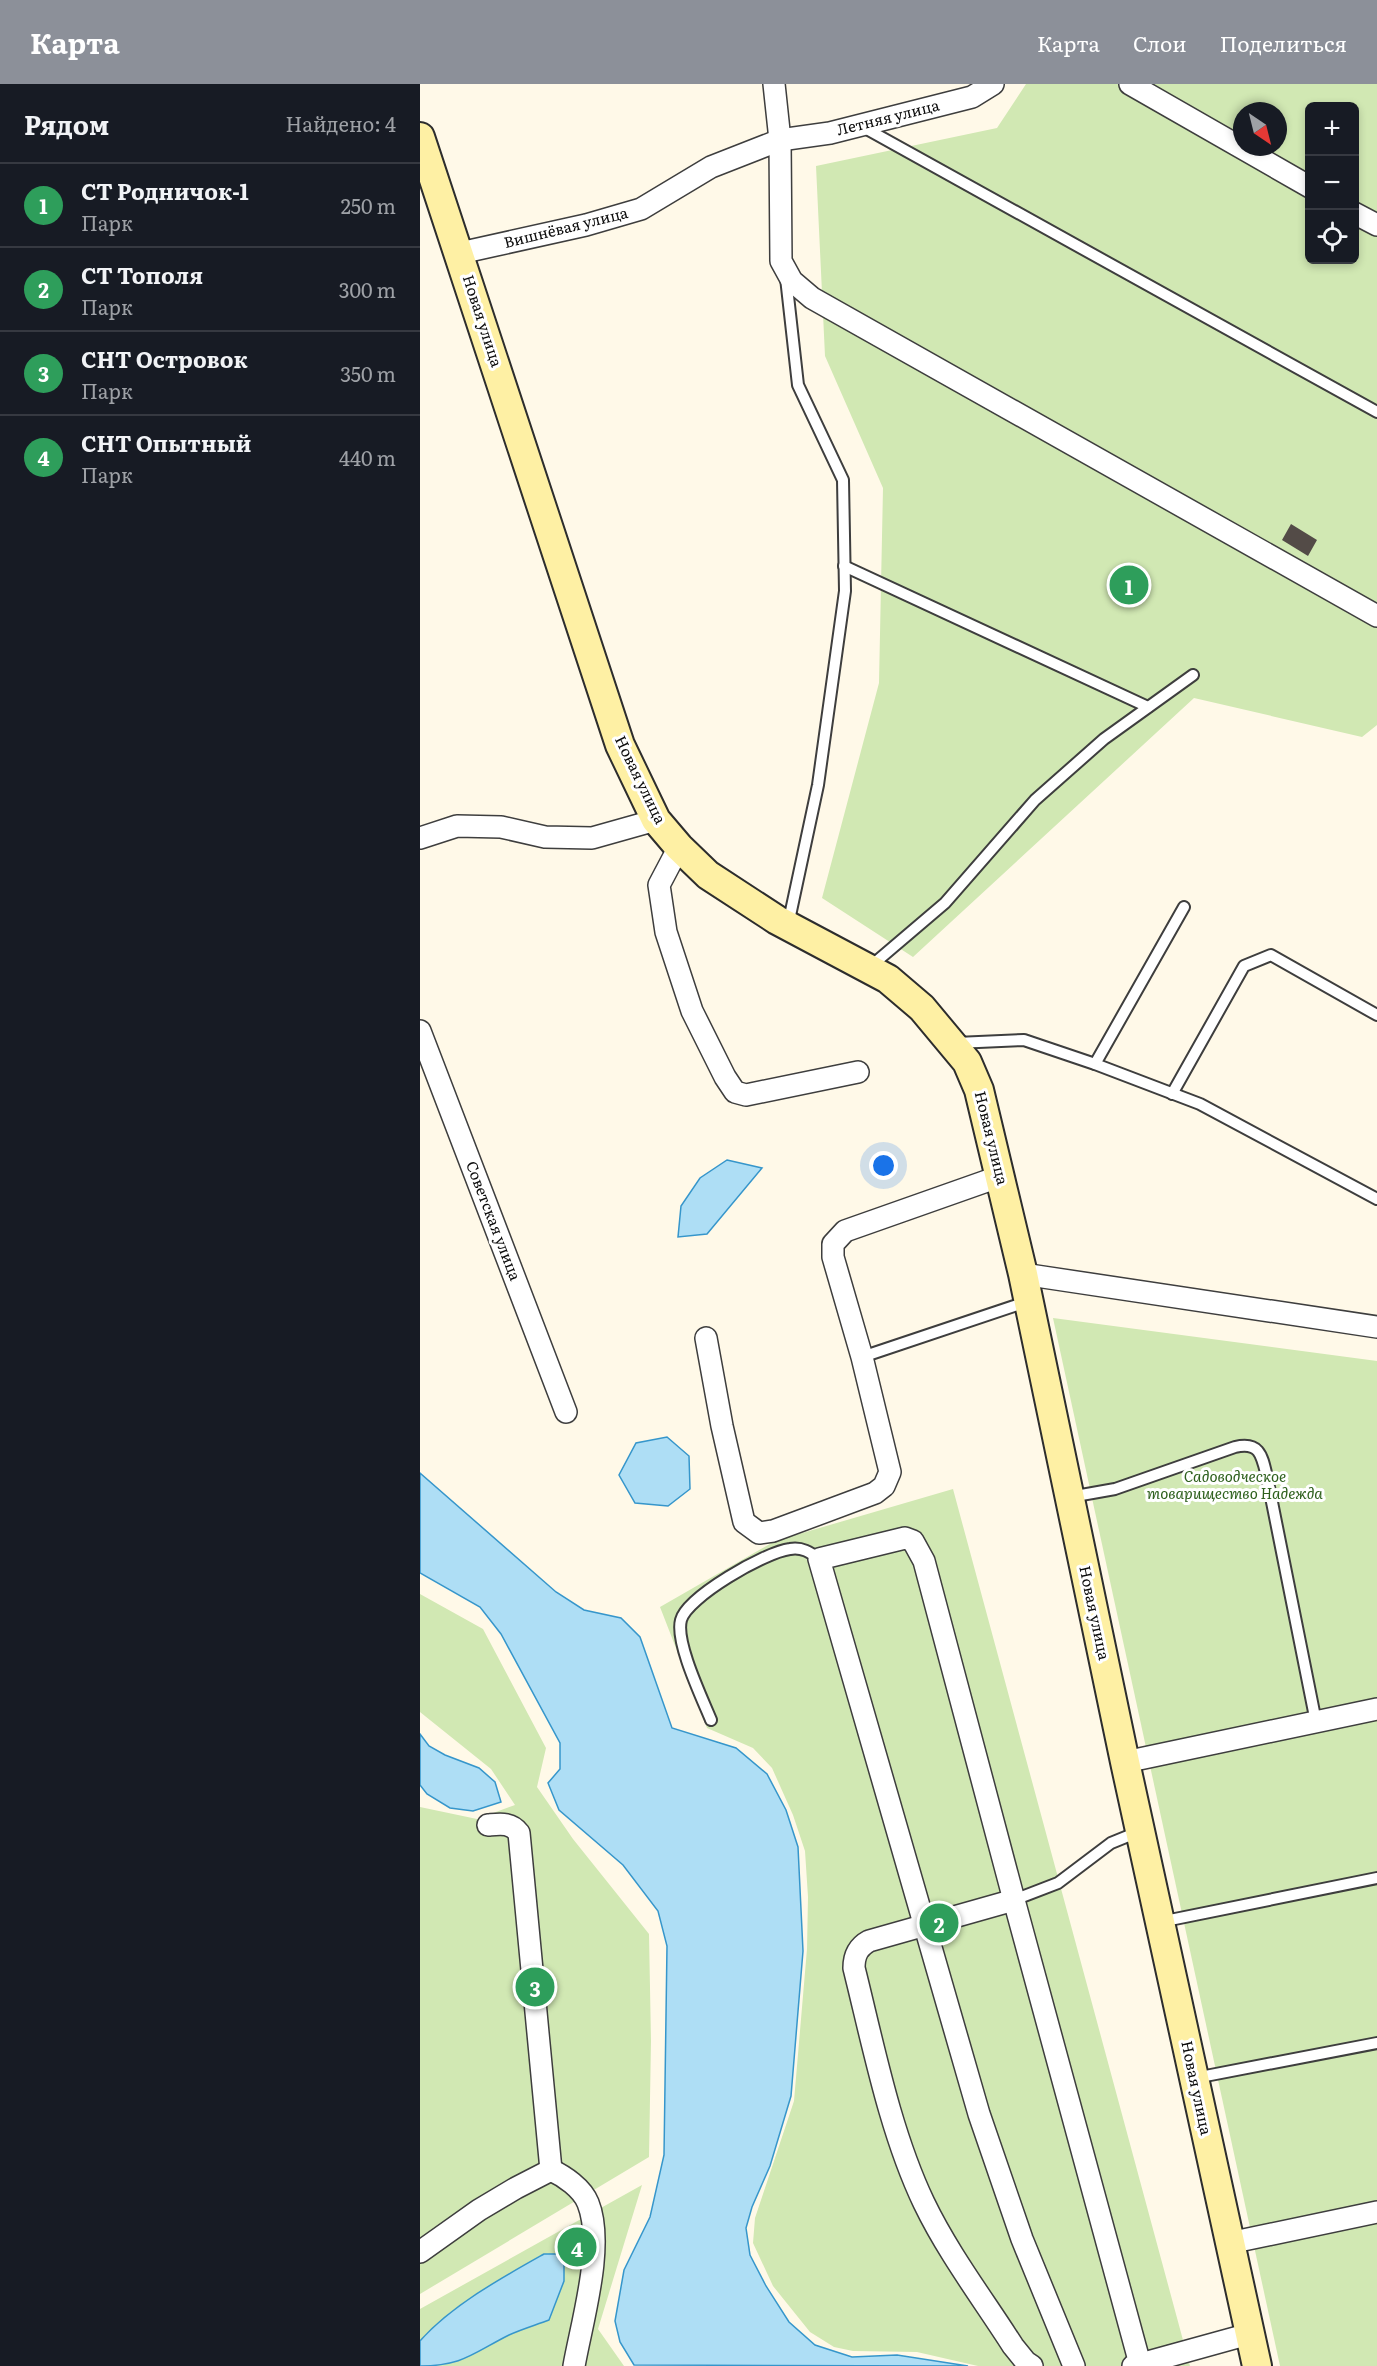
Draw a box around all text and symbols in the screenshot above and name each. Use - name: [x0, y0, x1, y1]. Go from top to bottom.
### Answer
- text: Карта: [30, 21, 120, 63]
- text: Карта: [1037, 27, 1100, 58]
- text: Слои: [1133, 27, 1187, 58]
- text: Поделиться: [1220, 27, 1347, 58]
- street label: Летняя улица: [834, 92, 942, 140]
- north arrow: [1233, 102, 1287, 156]
- map controls: [1305, 102, 1359, 264]
- button: +: [1305, 102, 1359, 156]
- text: Рядом: [24, 104, 109, 143]
- text: Найдено: 4: [285, 108, 396, 138]
- button: −: [1305, 156, 1359, 210]
- text: СТ Родничок-1: [81, 174, 249, 207]
- text: 1: [39, 190, 48, 220]
- text: 250 m: [341, 190, 396, 220]
- street label: Вишнёвая улица: [501, 200, 631, 253]
- text: Парк: [81, 207, 133, 237]
- button: locate: [1305, 210, 1359, 264]
- text: СТ Тополя: [81, 258, 203, 291]
- street label: Новая улица: [458, 271, 509, 371]
- text: 2: [38, 274, 49, 304]
- text: 300 m: [339, 274, 396, 304]
- text: Парк: [81, 291, 133, 321]
- text: СНТ Островок: [81, 342, 248, 375]
- text: 3: [38, 358, 49, 388]
- text: 350 m: [340, 358, 396, 388]
- text: Парк: [81, 375, 133, 405]
- text: СНТ Опытный: [81, 426, 251, 459]
- text: 4: [37, 442, 50, 472]
- text: 440 m: [339, 442, 396, 472]
- text: Парк: [81, 459, 133, 489]
- pin: 1: [1110, 562, 1148, 608]
- street label: Новая улица: [610, 731, 673, 828]
- street label: Новая улица: [970, 1088, 1015, 1188]
- your location: [869, 1151, 898, 1180]
- street label: Советская улица: [461, 1157, 528, 1285]
- park label: Садоводческое товарищество Надежда: [1147, 1464, 1323, 1504]
- street label: Новая улица: [1074, 1563, 1117, 1663]
- pin: 2: [920, 1900, 958, 1946]
- pin: 3: [516, 1964, 554, 2010]
- street label: Новая улица: [1176, 2038, 1219, 2138]
- pin: 4: [558, 2224, 596, 2270]

